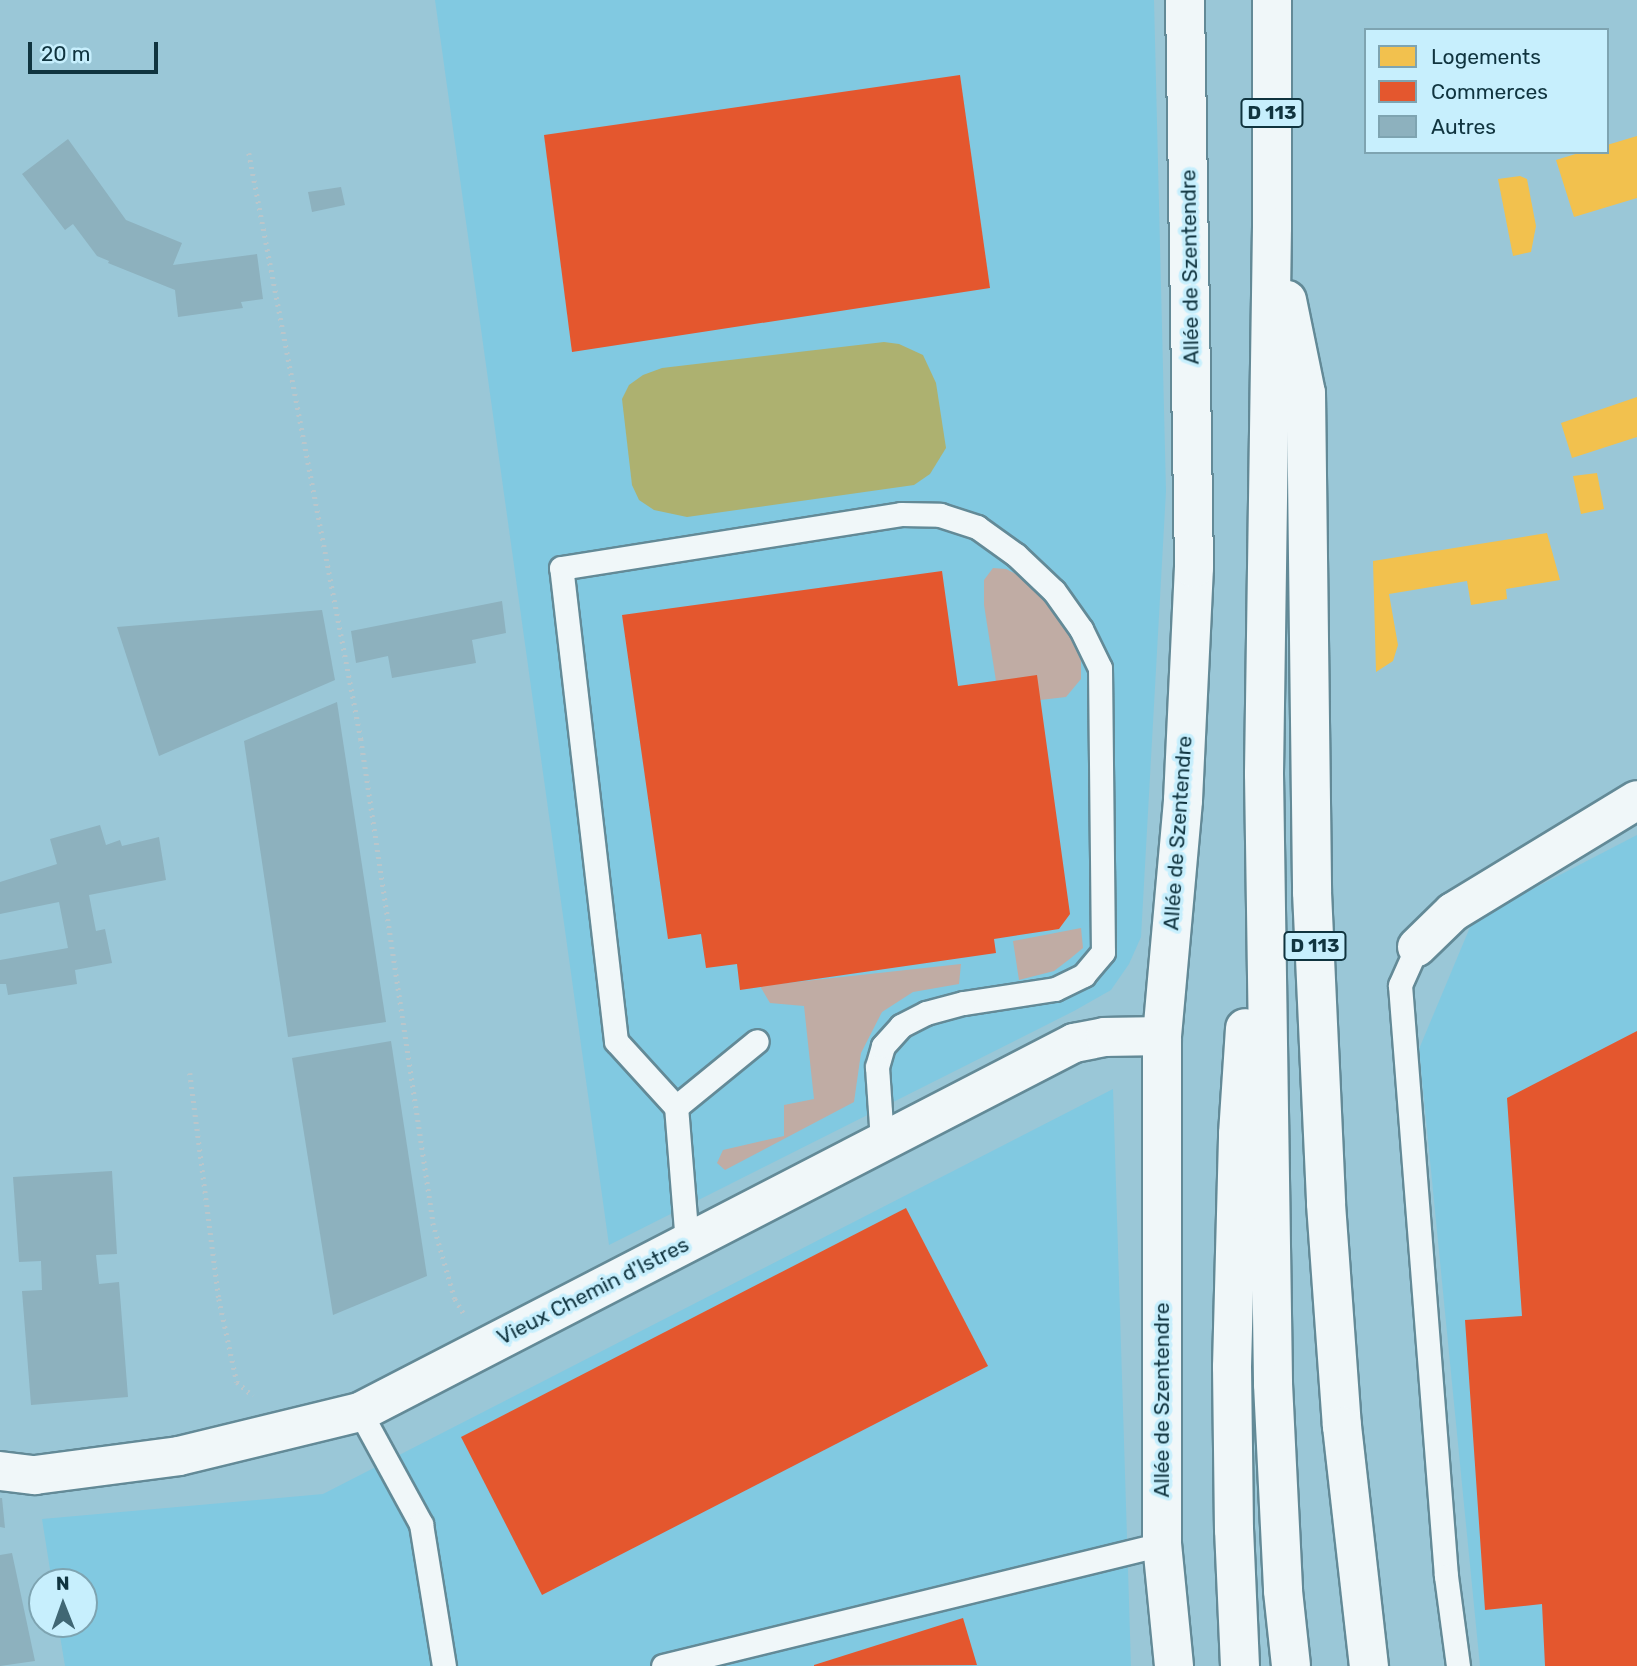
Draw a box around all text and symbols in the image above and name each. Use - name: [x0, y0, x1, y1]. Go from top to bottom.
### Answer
- scale bar: [32, 28, 161, 72]
- legend: [1364, 28, 1609, 154]
- text: 20 m: [41, 41, 90, 66]
- text: Logements: [1431, 44, 1541, 69]
- text: Commerces: [1431, 79, 1548, 104]
- road number: D 113: [1239, 97, 1305, 128]
- text: Autres: [1431, 114, 1496, 139]
- street label: Allée de Szentendre: [1176, 169, 1204, 365]
- street label: Allée de Szentendre: [1159, 735, 1197, 931]
- road number: D 113: [1282, 930, 1348, 962]
- street label: Vieux Chemin d'Istres: [493, 1232, 693, 1350]
- street label: Allée de Szentendre: [1149, 1302, 1175, 1498]
- north arrow: [28, 1568, 98, 1638]
- text: N: [56, 1572, 70, 1595]

